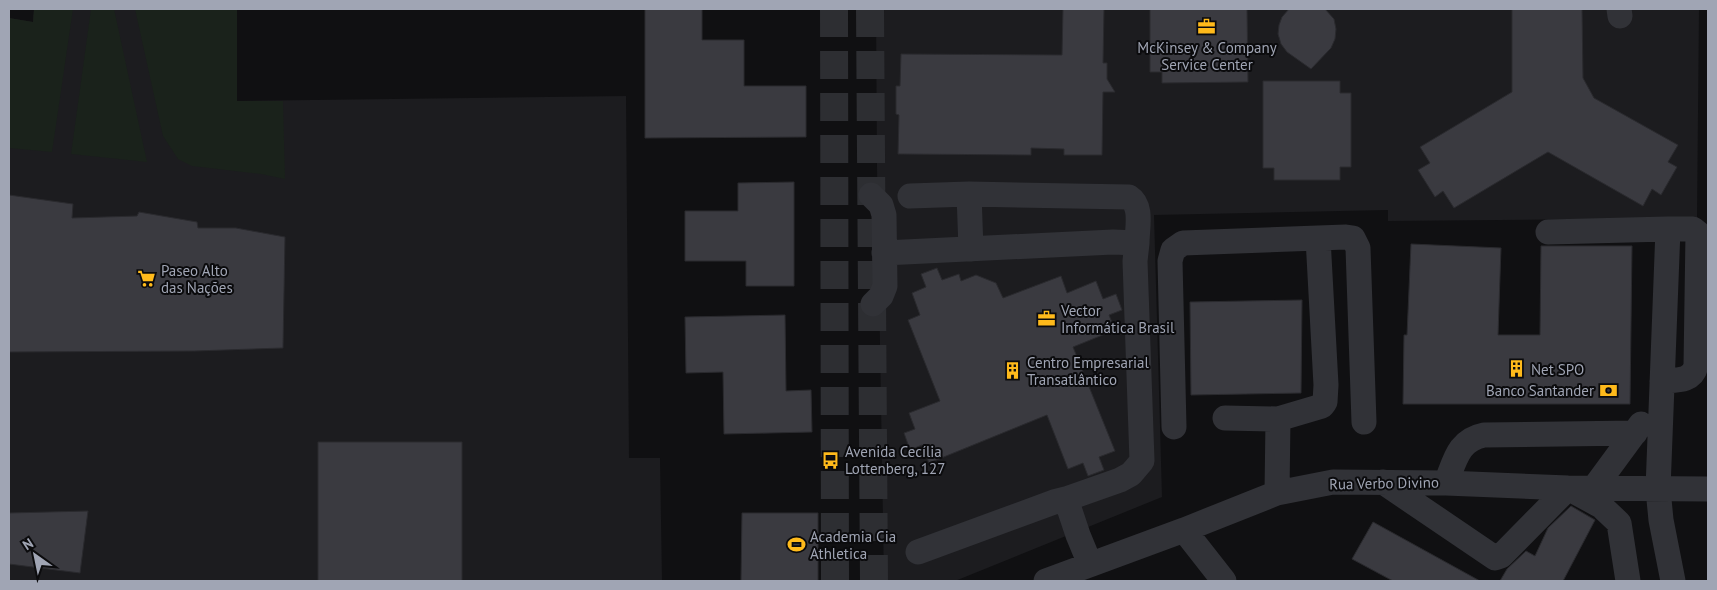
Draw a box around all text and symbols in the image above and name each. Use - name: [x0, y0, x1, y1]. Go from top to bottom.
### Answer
- office icon: McKinsey & Company Service Center: [1197, 16, 1217, 36]
- place label: McKinsey & Company Service Center: [1137, 38, 1277, 74]
- place label: Paseo Alto das Nações: [161, 261, 233, 297]
- supermarket icon: Paseo Alto das Nações: [137, 269, 157, 289]
- place label: Vector Informática Brasil: [1060, 301, 1175, 337]
- office icon: Vector Informática Brasil: [1037, 309, 1057, 329]
- place label: Centro Empresarial Transatlântico: [1027, 353, 1149, 389]
- building icon: Net SPO: [1507, 359, 1527, 379]
- place label: Net SPO: [1531, 360, 1584, 379]
- building icon: Centro Empresarial Transatlântico: [1003, 361, 1023, 381]
- bank icon: Banco Santander: [1598, 380, 1618, 400]
- place label: Banco Santander: [1486, 381, 1594, 400]
- place label: Avenida Cecília Lottenberg, 127: [845, 442, 945, 478]
- bus stop icon: Avenida Cecília Lottenberg, 127: [821, 450, 841, 470]
- street label: Rua Verbo Divino: [1329, 473, 1439, 493]
- place label: Academia Cia Athletica: [810, 527, 896, 563]
- north arrow: [10, 530, 60, 580]
- text: N: [19, 534, 37, 554]
- sports icon: Academia Cia Athletica: [786, 535, 806, 555]

